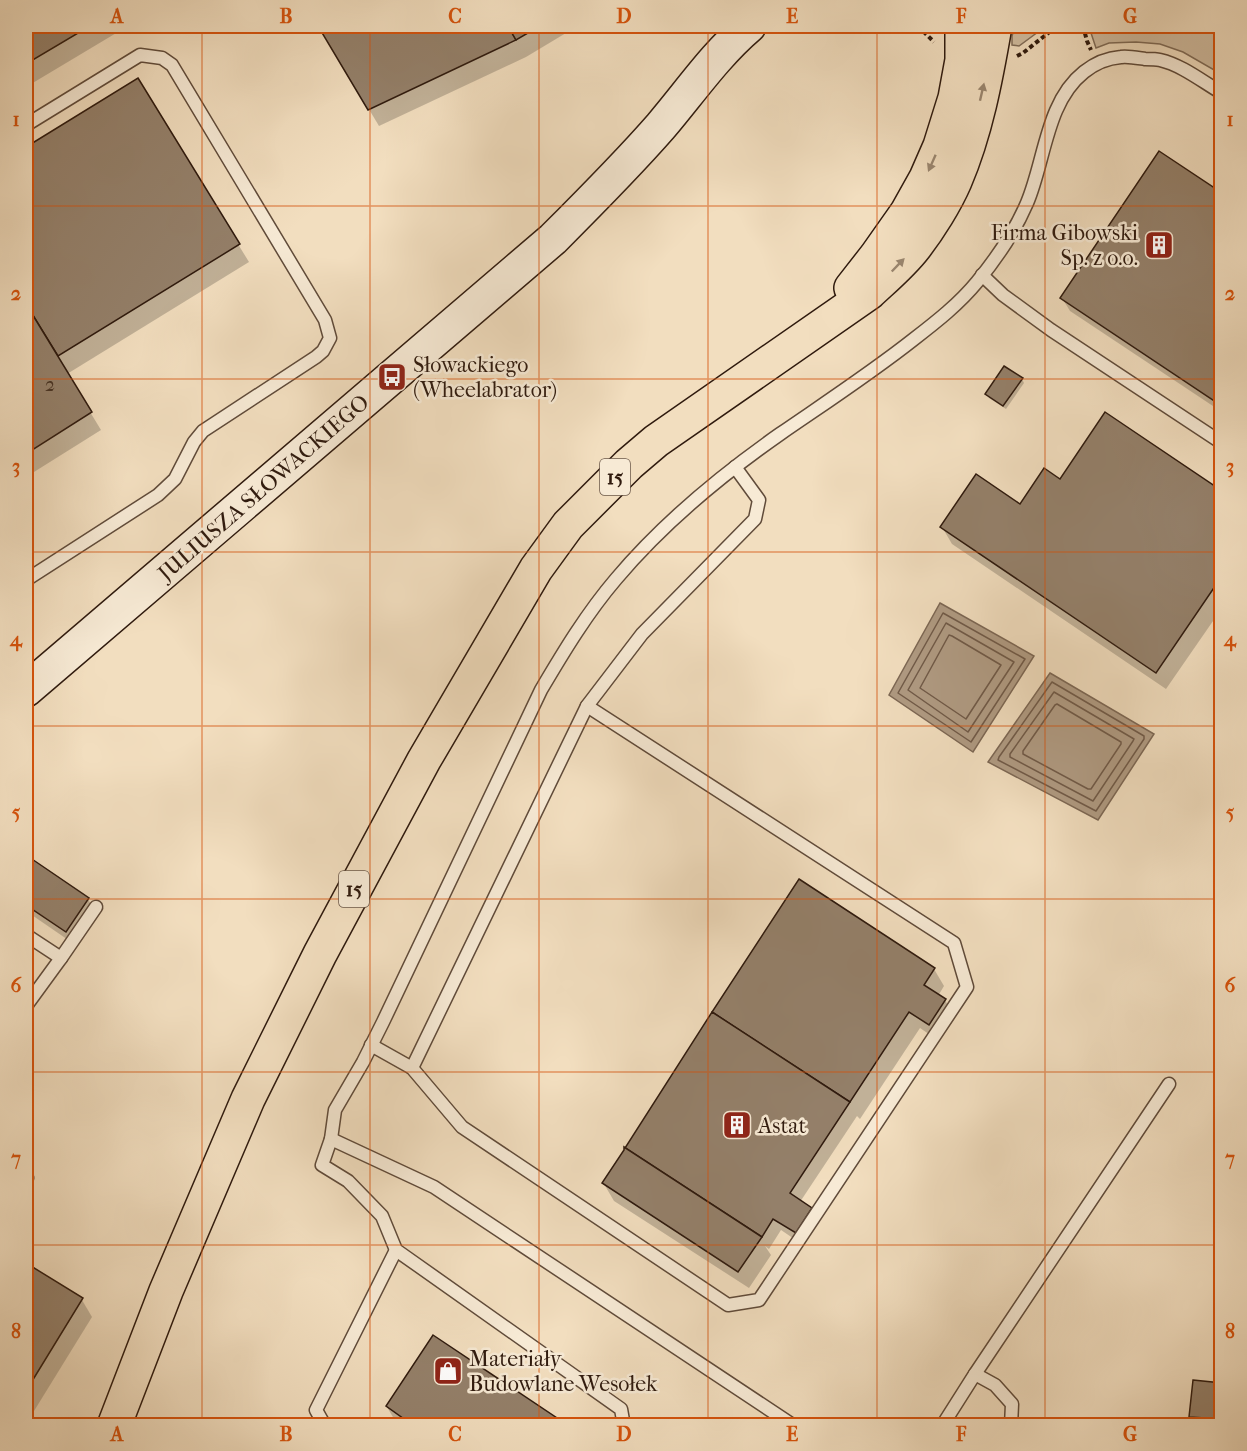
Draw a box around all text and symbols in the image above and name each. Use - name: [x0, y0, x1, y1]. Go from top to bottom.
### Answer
- text: A: [109, 5, 125, 28]
- text: B: [279, 5, 293, 28]
- text: C: [448, 5, 462, 28]
- text: D: [616, 5, 632, 28]
- text: E: [786, 5, 798, 28]
- text: F: [955, 5, 967, 28]
- text: G: [1123, 5, 1137, 28]
- one-way arrow: [977, 82, 987, 101]
- text: 1: [12, 108, 20, 131]
- text: 1: [1226, 108, 1234, 131]
- one-way arrow: [927, 155, 937, 173]
- place label: Firma Gibowski Sp. z o.o.: [991, 220, 1138, 271]
- building icon: Firma Gibowski Sp. z o.o.: [1143, 229, 1175, 261]
- one-way arrow: [891, 258, 905, 272]
- text: 2: [11, 282, 21, 305]
- text: 2: [1225, 282, 1235, 305]
- place label: Słowackiego (Wheelabrator): [413, 352, 557, 403]
- bus stop icon: Słowackiego (Wheelabrator): [376, 361, 408, 393]
- house number: 2: [45, 373, 55, 396]
- street label: JULIUSZA SŁOWACKIEGO: [151, 389, 374, 588]
- text: 3: [12, 455, 20, 478]
- text: 3: [1226, 455, 1234, 478]
- road number: 15: [600, 459, 630, 495]
- text: 4: [9, 628, 23, 652]
- text: 4: [1223, 628, 1237, 652]
- text: 5: [12, 801, 21, 824]
- text: 5: [1226, 801, 1235, 824]
- road number: 15: [339, 871, 369, 907]
- text: 6: [11, 974, 23, 997]
- text: 6: [1225, 974, 1237, 997]
- building icon: Astat: [721, 1109, 753, 1141]
- place label: Astat: [757, 1113, 806, 1139]
- text: 7: [10, 1147, 21, 1170]
- text: 7: [1224, 1147, 1235, 1170]
- text: 8: [11, 1320, 21, 1343]
- text: 8: [1225, 1320, 1235, 1343]
- place label: Materiały Budowlane Wesołek: [469, 1346, 658, 1397]
- shop icon: Materiały Budowlane Wesołek: [432, 1355, 464, 1387]
- text: A: [109, 1423, 125, 1446]
- text: B: [279, 1423, 293, 1446]
- text: C: [448, 1423, 462, 1446]
- text: D: [616, 1423, 632, 1446]
- text: E: [786, 1423, 798, 1446]
- text: F: [955, 1423, 967, 1446]
- text: G: [1123, 1423, 1137, 1446]

